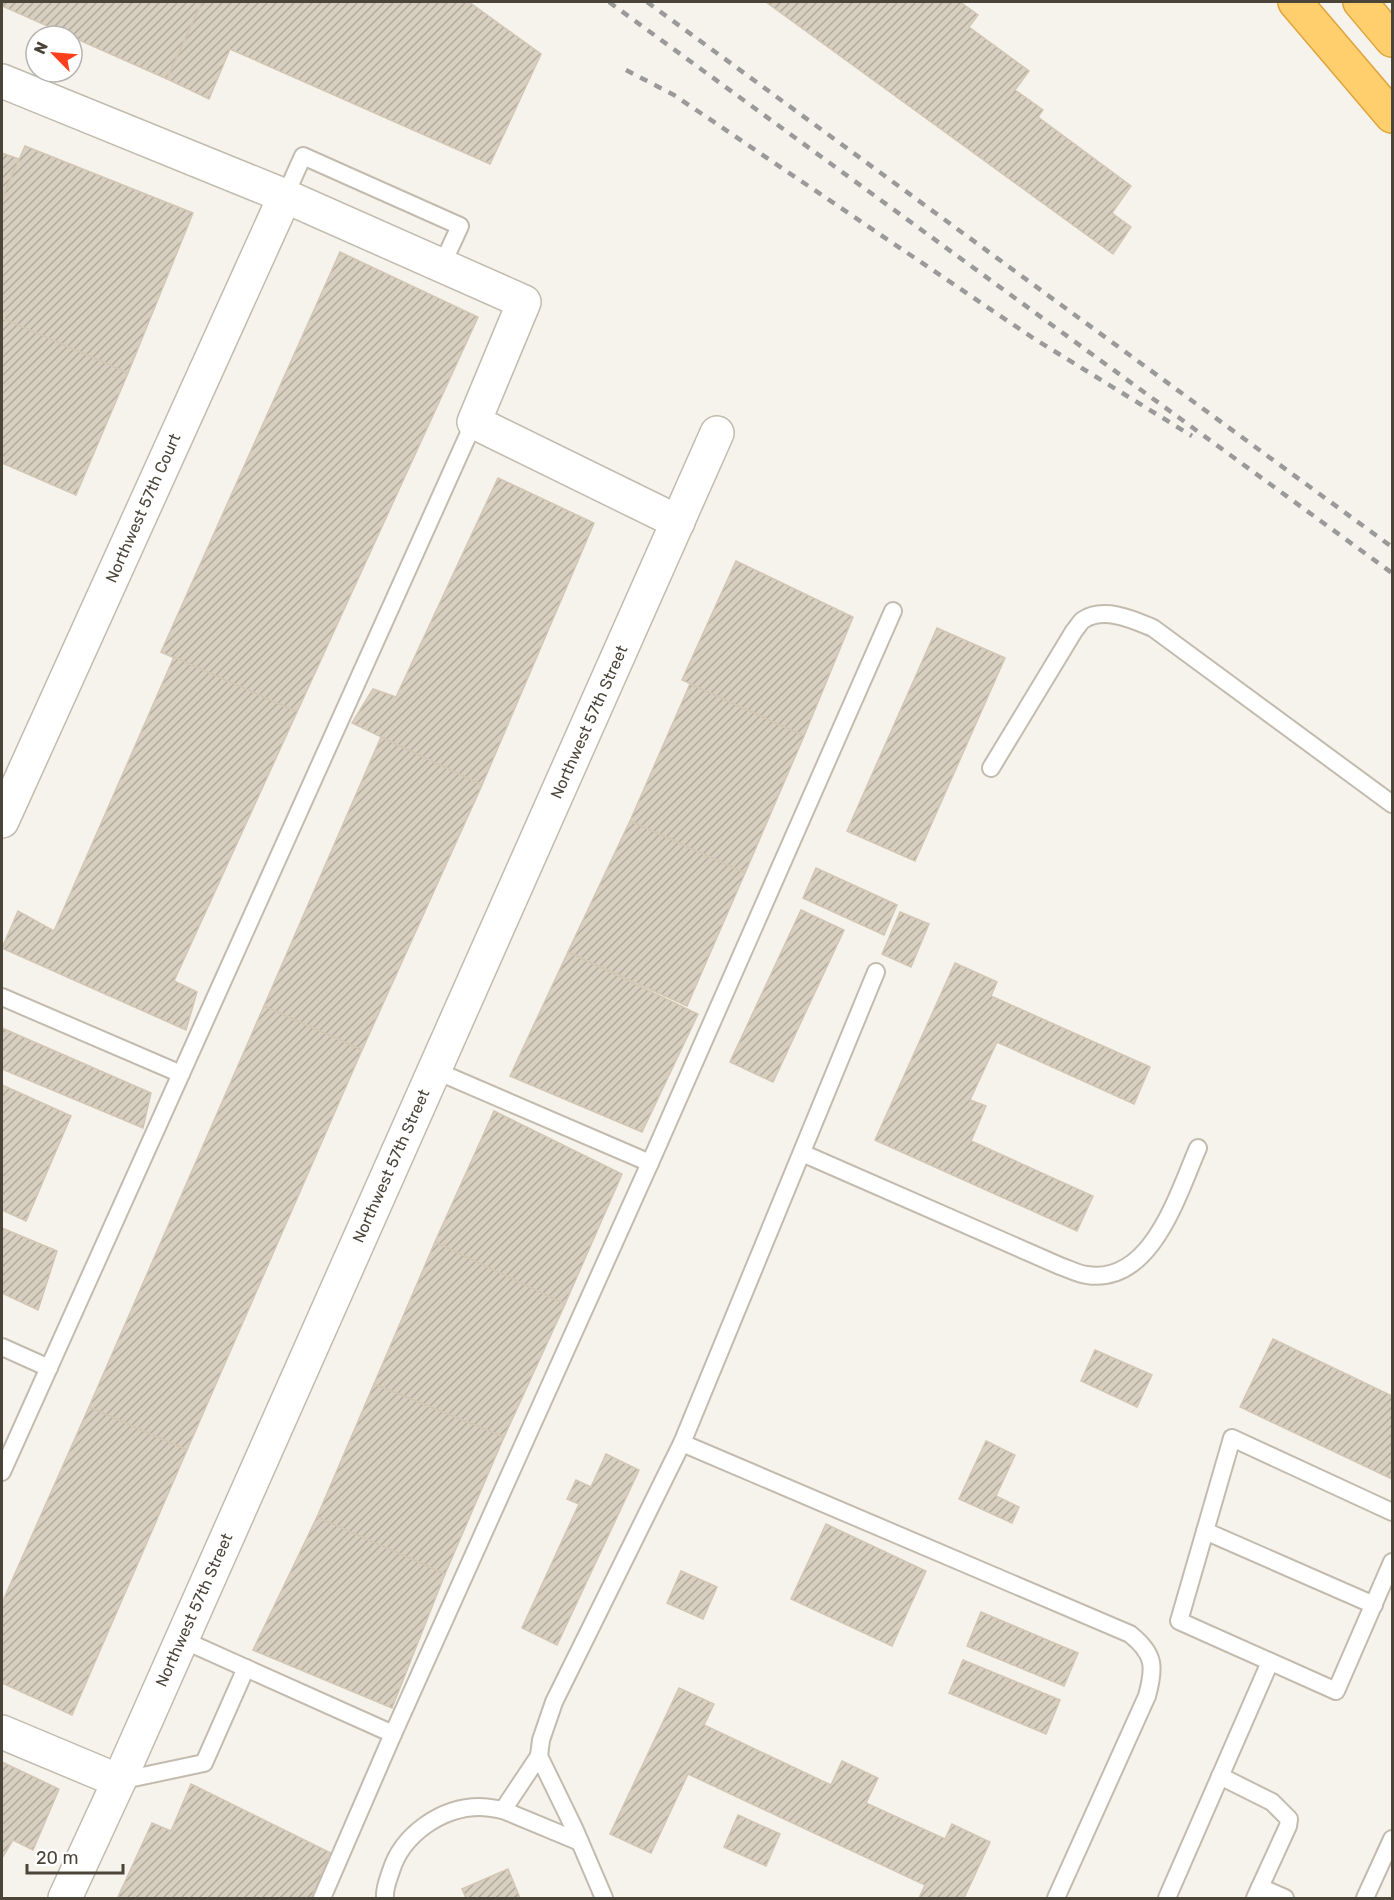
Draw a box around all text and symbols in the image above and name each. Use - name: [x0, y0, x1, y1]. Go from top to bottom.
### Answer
- north arrow: [24, 24, 84, 84]
- text: N: [30, 39, 52, 57]
- street label: Northwest 57th Court: [101, 430, 185, 586]
- street label: Northwest 57th Street: [547, 642, 631, 802]
- street label: Northwest 57th Street: [349, 1086, 433, 1246]
- street label: Northwest 57th Street: [152, 1530, 236, 1690]
- scale bar: [27, 1837, 123, 1875]
- text: 20 m: [36, 1847, 78, 1869]

